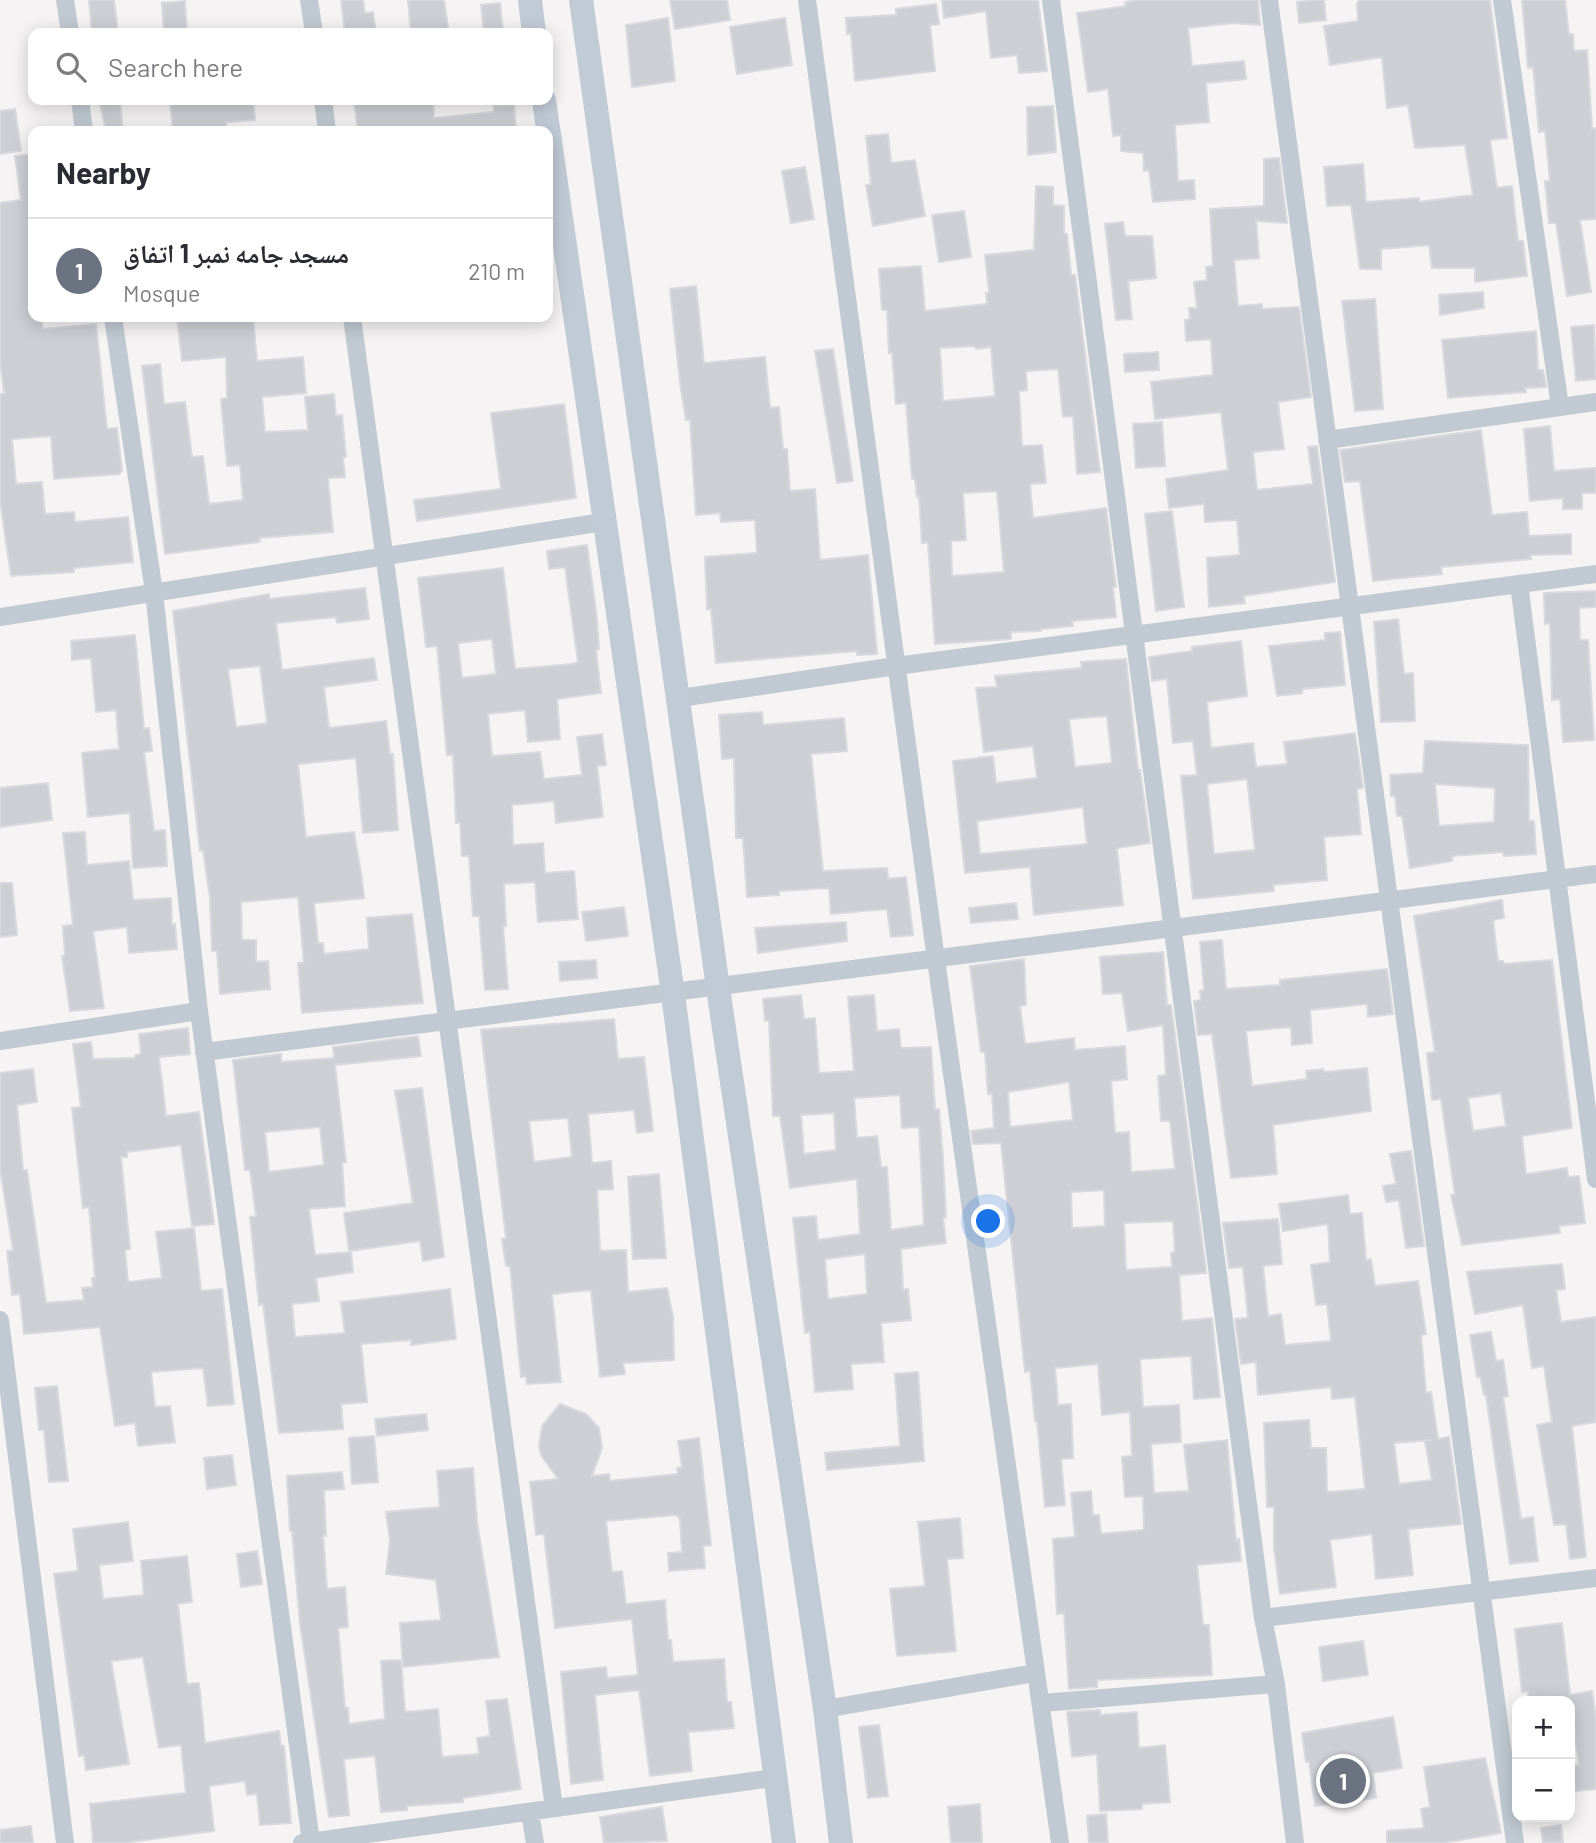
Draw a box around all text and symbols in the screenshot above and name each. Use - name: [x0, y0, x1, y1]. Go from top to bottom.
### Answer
- search box: [28, 28, 553, 105]
- icon: search: [52, 48, 90, 86]
- text: Search here: [108, 51, 243, 82]
- text: Nearby: [56, 154, 151, 190]
- text: مسجد جامه نمبر 1 اتفاق: [123, 237, 349, 268]
- text: 1: [75, 257, 83, 285]
- text: 210 m: [468, 257, 525, 285]
- text: Mosque: [123, 279, 200, 307]
- your location: [971, 1204, 1005, 1238]
- map controls: [1512, 1696, 1575, 1822]
- button: +: [1512, 1696, 1575, 1759]
- pin: 1: [1320, 1755, 1366, 1807]
- button: −: [1512, 1759, 1575, 1822]

